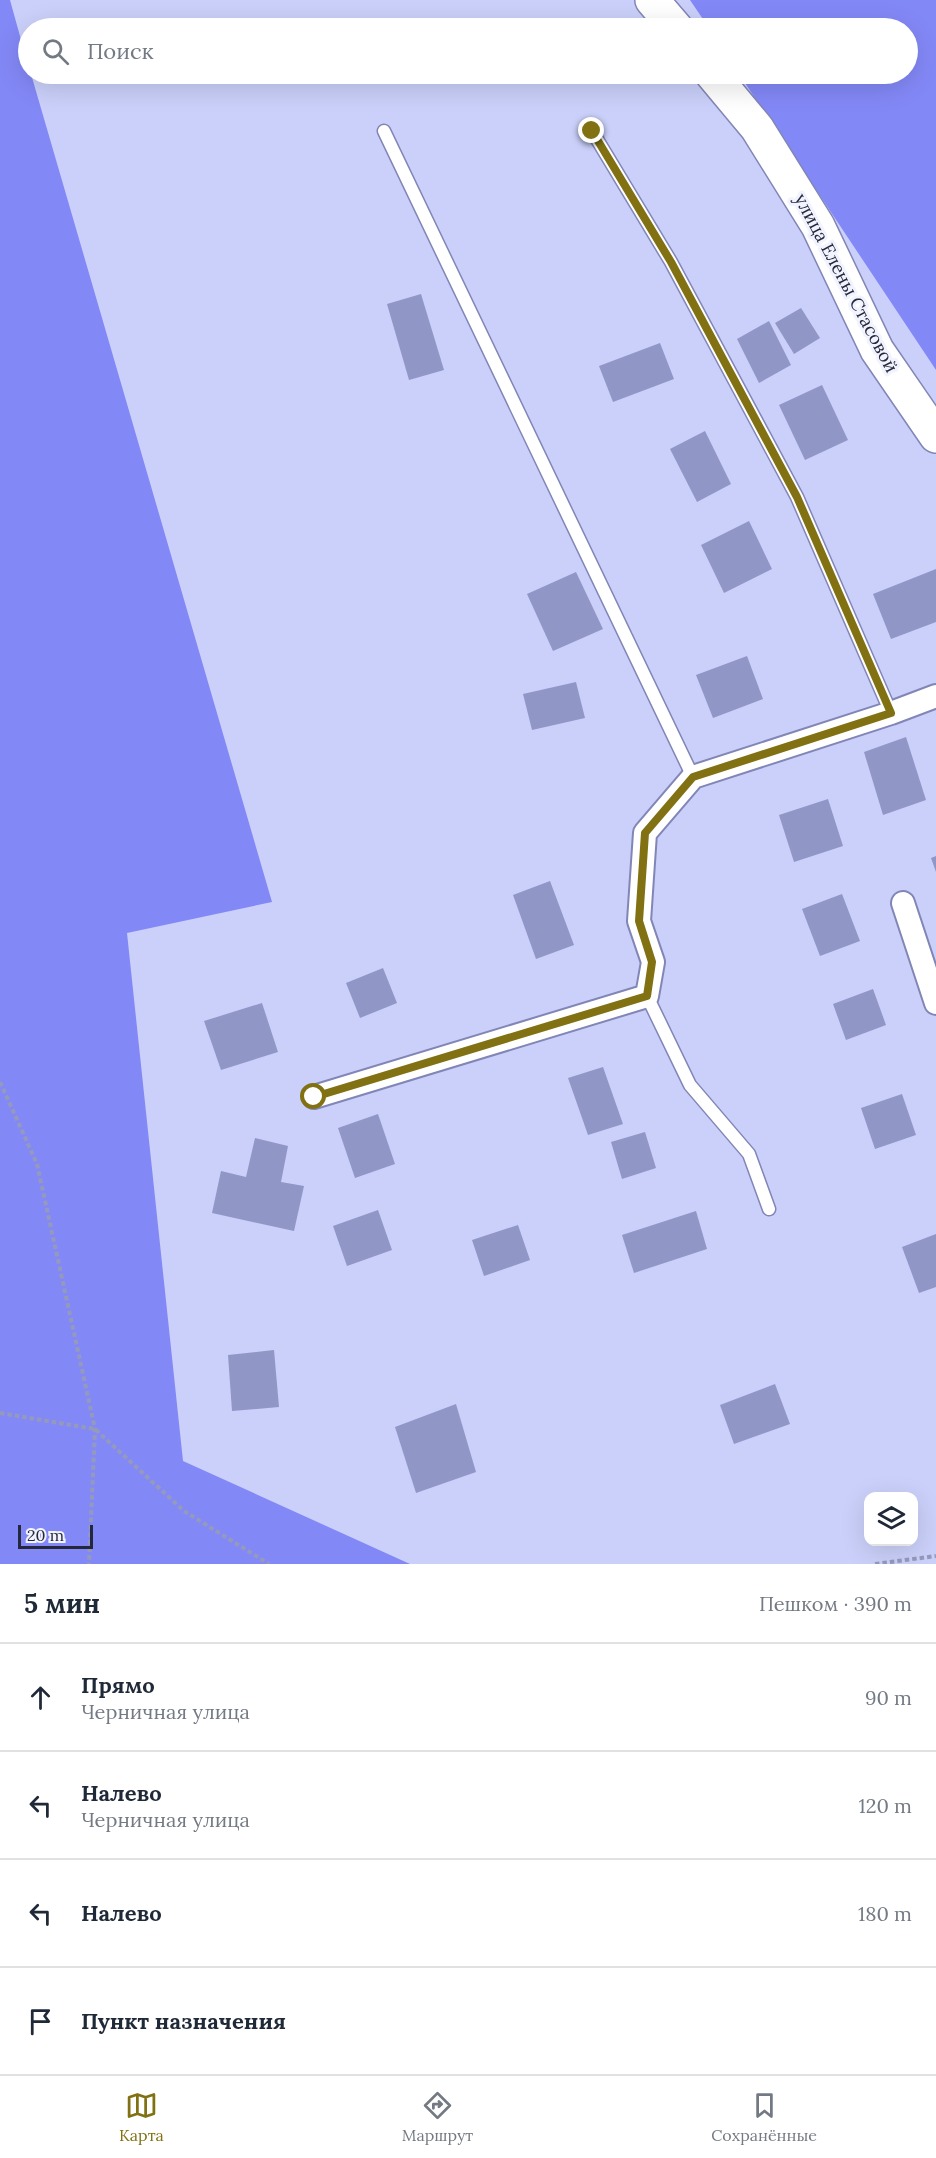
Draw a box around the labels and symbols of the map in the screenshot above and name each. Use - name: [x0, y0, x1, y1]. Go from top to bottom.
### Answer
- route end: [578, 117, 604, 143]
- street label: улица Елены Стасовой: [789, 189, 903, 376]
- route start: [300, 1083, 326, 1109]
- scale bar: [18, 1522, 93, 1550]

